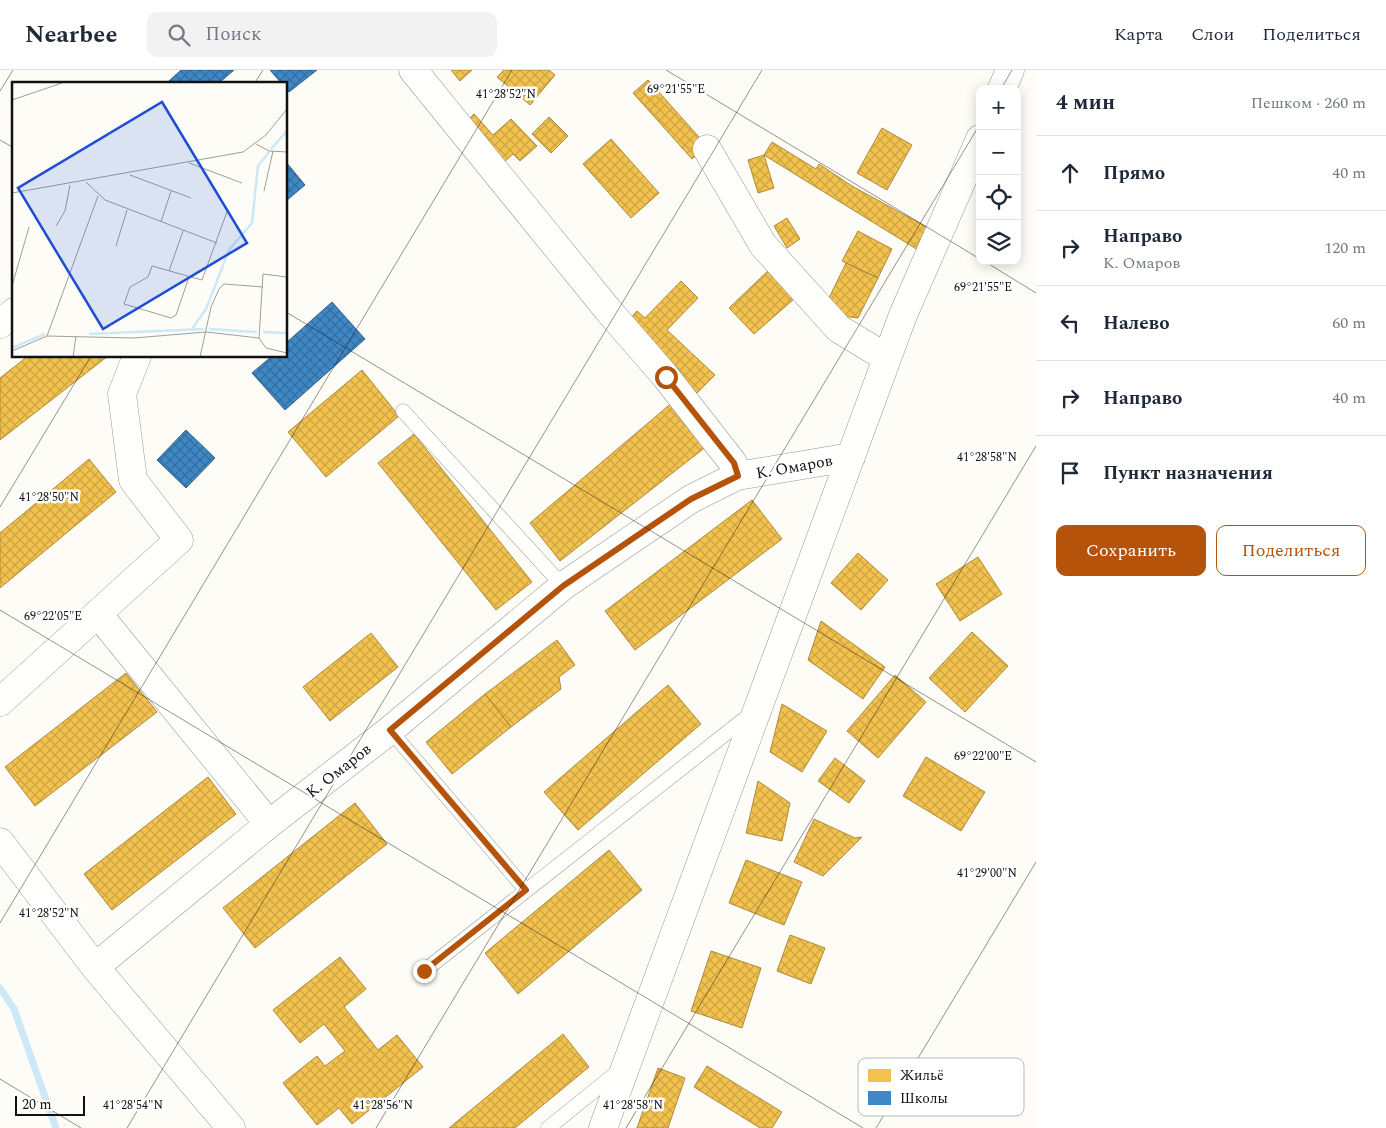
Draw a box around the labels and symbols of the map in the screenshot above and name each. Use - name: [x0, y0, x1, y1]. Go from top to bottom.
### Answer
- text: 69°21'55"E: [647, 80, 705, 99]
- inset map: [12, 82, 288, 358]
- text: 41°28'52"N: [476, 85, 536, 104]
- text: 69°21'55"E: [954, 278, 1012, 297]
- route start: [655, 366, 678, 389]
- street label: К. Омаров: [754, 448, 834, 486]
- text: 41°28'58"N: [957, 448, 1017, 467]
- text: 41°28'50"N: [19, 488, 79, 507]
- text: 69°22'05"E: [24, 607, 82, 626]
- street label: К. Омаров: [301, 738, 376, 804]
- text: 69°22'00"E: [954, 747, 1012, 766]
- text: 41°29'00"N: [957, 864, 1017, 883]
- text: 41°28'52"N: [19, 904, 79, 923]
- route end: [413, 960, 436, 983]
- legend: [858, 1058, 1024, 1116]
- text: Жильё: [900, 1065, 944, 1086]
- text: Школы: [900, 1088, 948, 1109]
- scale bar: [15, 1093, 85, 1116]
- text: 41°28'54"N: [103, 1096, 163, 1115]
- text: 41°28'56"N: [353, 1096, 413, 1115]
- text: 41°28'58"N: [603, 1096, 663, 1115]

